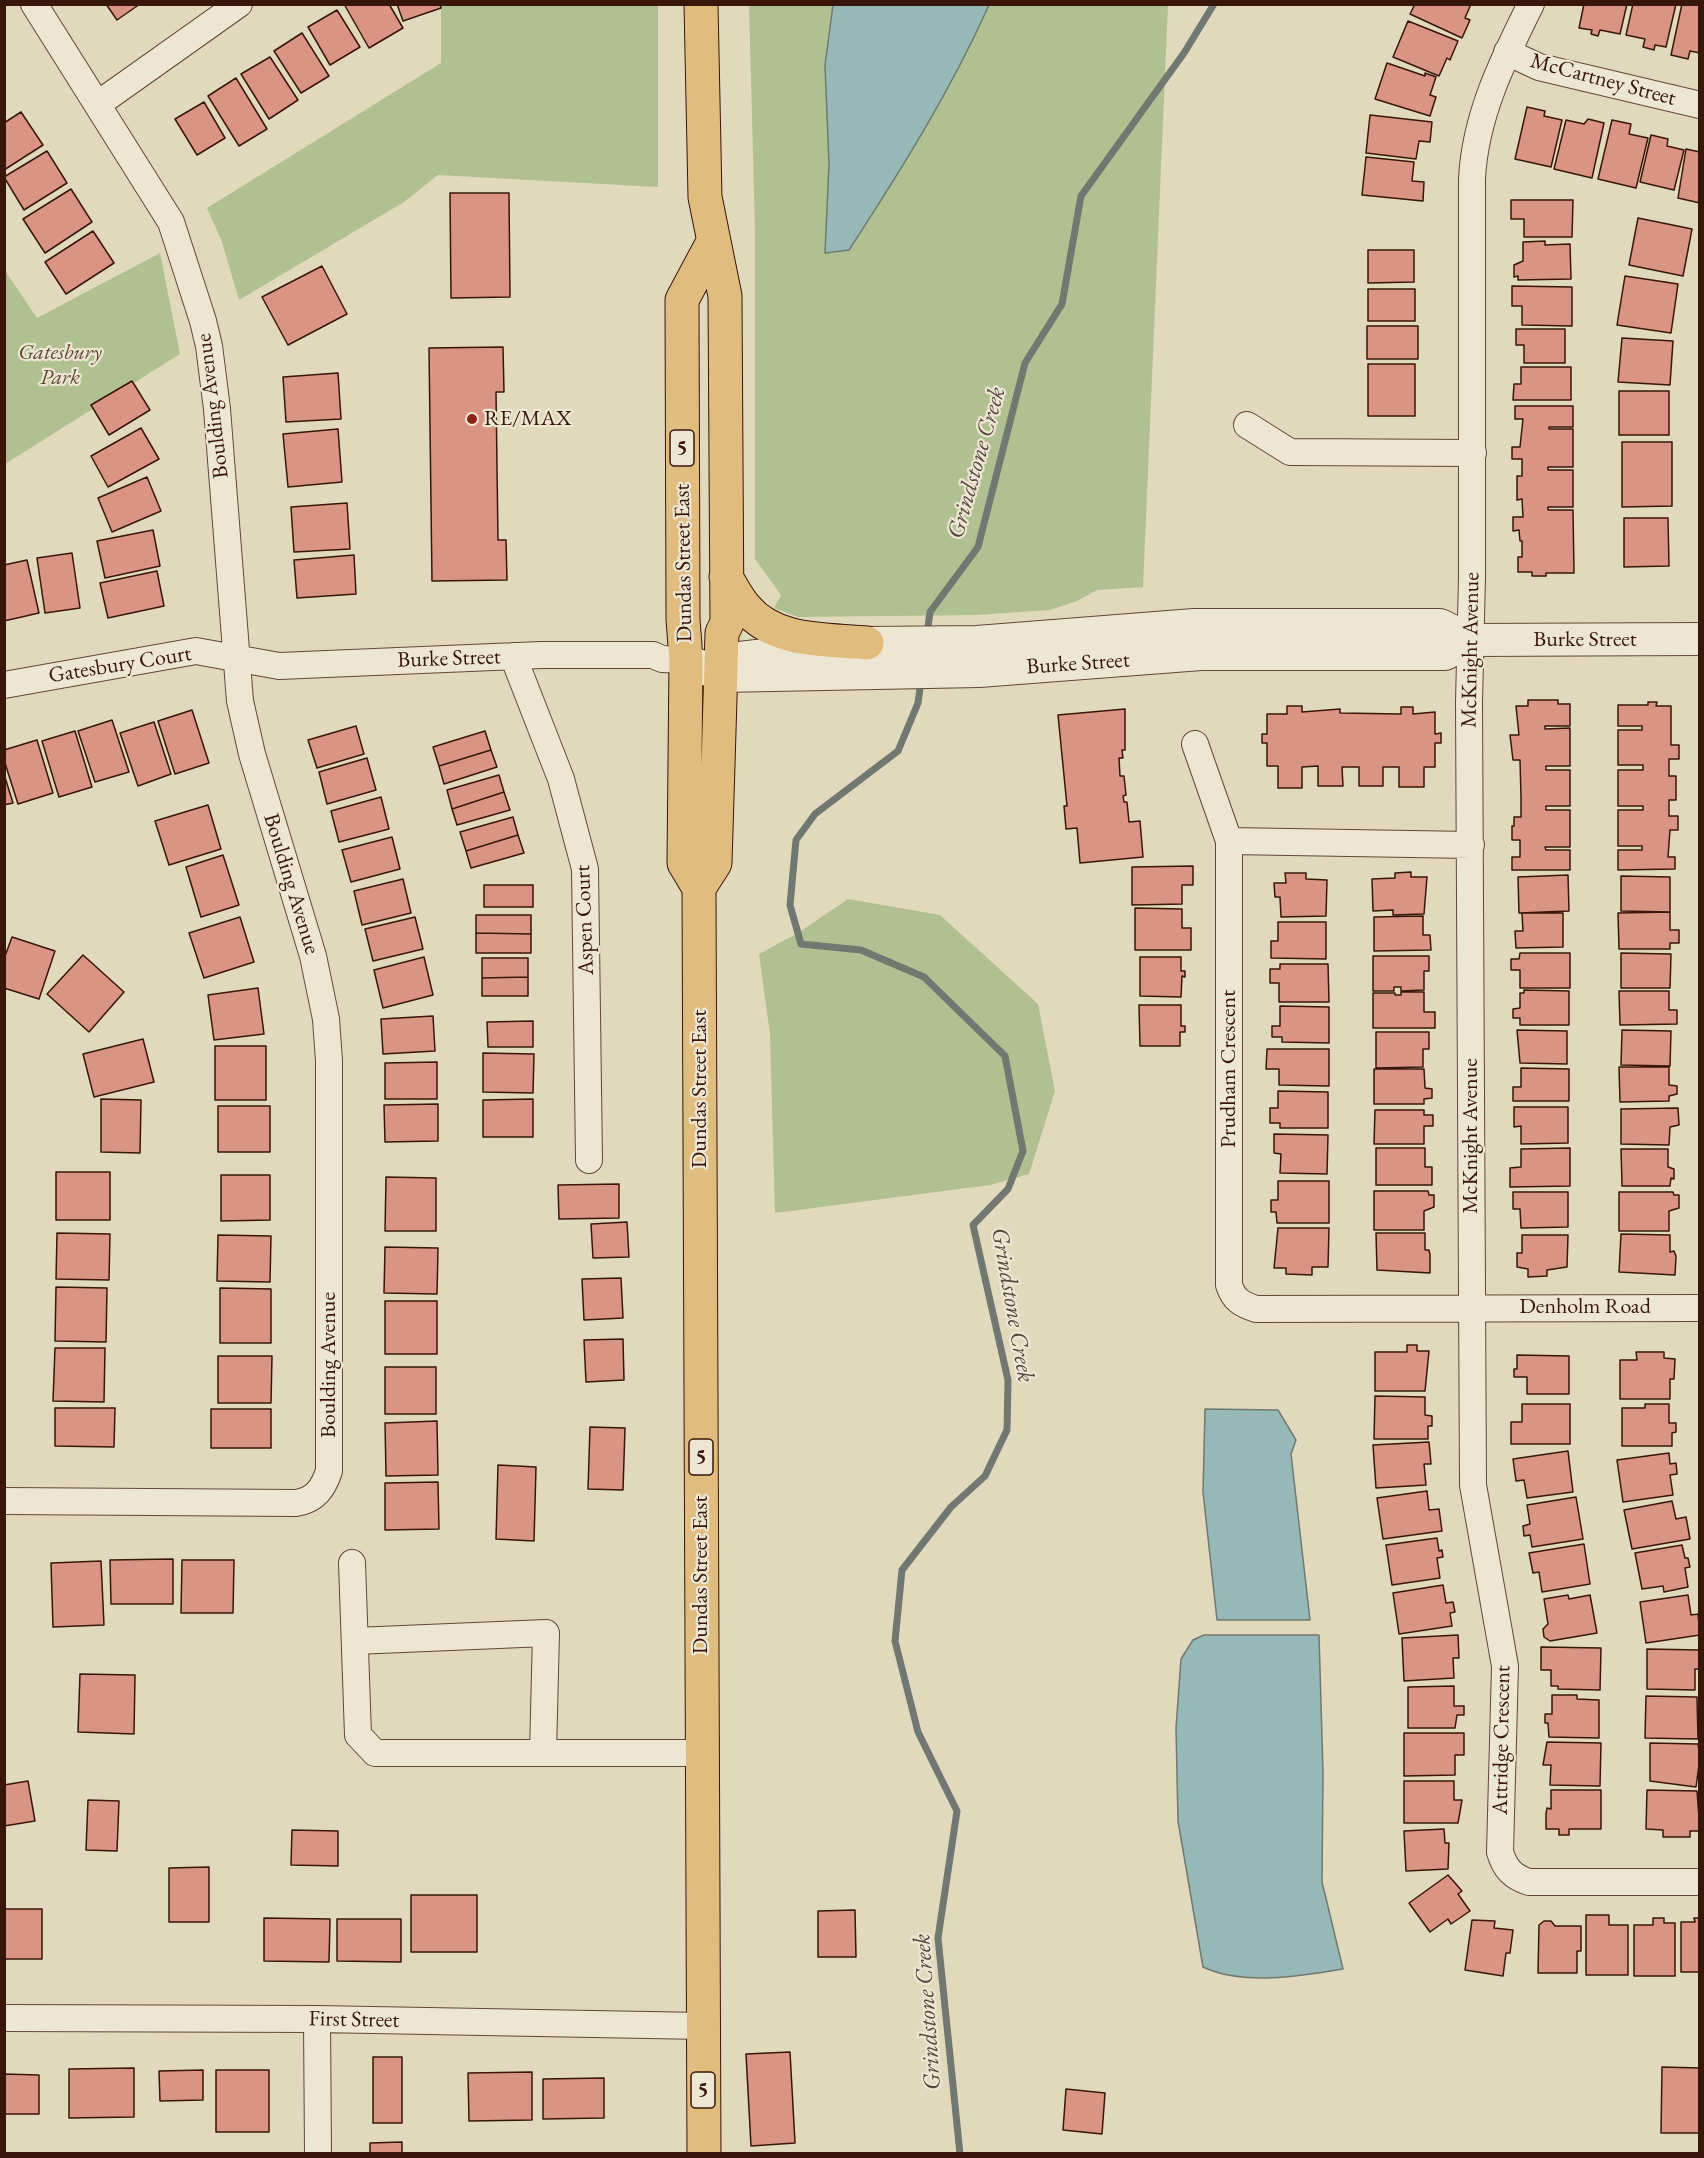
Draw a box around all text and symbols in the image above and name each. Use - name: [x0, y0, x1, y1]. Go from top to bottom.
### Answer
- street label: McCartney Street: [1527, 48, 1679, 112]
- street label: Boulding Avenue: [191, 332, 235, 480]
- park label: Gatesbury Park: [18, 340, 102, 392]
- water label: Grindstone Creek: [942, 384, 1012, 542]
- place label: RE/MAX: [484, 406, 571, 432]
- marker: RE/MAX: [465, 412, 479, 426]
- road number: 5: [670, 430, 694, 466]
- street label: Dundas Street East: [669, 483, 699, 643]
- street label: McKnight Avenue: [1456, 572, 1486, 728]
- street label: Burke Street: [1533, 627, 1637, 653]
- street label: Gatesbury Court: [47, 641, 193, 689]
- street label: Burke Street: [397, 644, 501, 674]
- street label: Burke Street: [1025, 647, 1131, 681]
- street label: Boulding Avenue: [257, 810, 325, 958]
- street label: Aspen Court: [570, 864, 600, 976]
- street label: Prudham Crescent: [1216, 990, 1242, 1148]
- street label: Dundas Street East: [687, 1010, 713, 1168]
- street label: McKnight Avenue: [1458, 1058, 1484, 1214]
- water label: Grindstone Creek: [984, 1225, 1040, 1385]
- street label: Boulding Avenue: [316, 1292, 342, 1438]
- street label: Denholm Road: [1519, 1294, 1651, 1320]
- road number: 5: [689, 1439, 713, 1475]
- street label: Dundas Street East: [688, 1496, 714, 1654]
- street label: Attridge Crescent: [1487, 1665, 1517, 1815]
- water label: Grindstone Creek: [908, 1933, 948, 2091]
- street label: First Street: [308, 2006, 400, 2034]
- road number: 5: [691, 2072, 715, 2108]

